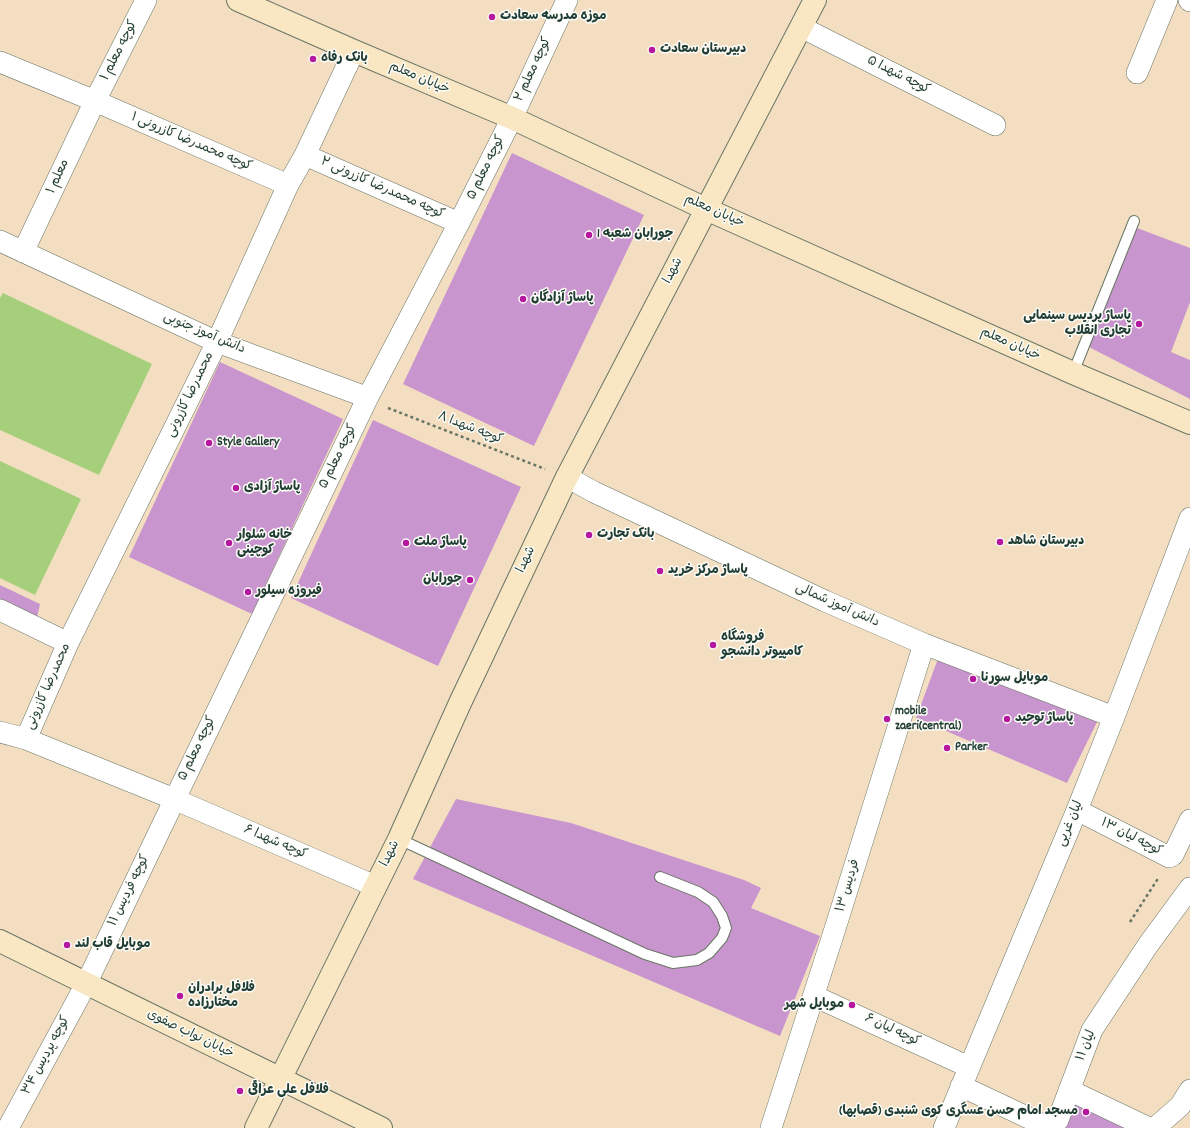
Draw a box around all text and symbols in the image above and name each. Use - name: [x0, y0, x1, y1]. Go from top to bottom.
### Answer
- place label: موزه مدرسه سعادت: [500, 9, 606, 25]
- marker: موزه مدرسه سعادت: [487, 12, 497, 22]
- street label: کوچه معلم ۱: [98, 18, 142, 84]
- street label: کوچه معلم ۲: [512, 35, 556, 105]
- place label: دبیرستان سعادت: [660, 42, 746, 58]
- marker: دبیرستان سعادت: [647, 45, 657, 55]
- place label: بانک رفاه: [321, 51, 368, 67]
- street label: کوچه شهدا ۵: [864, 53, 932, 99]
- marker: بانک رفاه: [308, 54, 318, 64]
- street label: خیابان معلم: [387, 59, 451, 99]
- street label: کوچه محمدرضا کازرونی ۱: [128, 110, 254, 176]
- street label: کوچه معلم ۵: [465, 133, 509, 203]
- street label: کوچه محمدرضا کازرونی ۲: [318, 155, 446, 223]
- street label: معلم ۱: [44, 157, 74, 197]
- street label: خیابان معلم: [682, 192, 746, 232]
- place label: جورابان شعبه 1: [597, 227, 673, 243]
- marker: جورابان شعبه 1: [584, 230, 594, 240]
- street label: شهدا: [661, 255, 687, 287]
- place label: پاساژ آزادگان: [531, 291, 594, 307]
- marker: پاساژ آزادگان: [518, 294, 528, 304]
- place label: پاساژ پردیس سینمایی تجاری انقلاب: [1023, 309, 1131, 340]
- street label: دانش آموز جنوبی: [161, 310, 247, 358]
- marker: پاساژ پردیس سینمایی تجاری انقلاب: [1134, 319, 1144, 329]
- street label: خیابان معلم: [978, 325, 1042, 365]
- street label: محمدرضا کازرونی: [164, 350, 218, 440]
- street label: کوچه شهدا ۸: [435, 409, 505, 449]
- street label: کوچه معلم ۵: [317, 422, 361, 492]
- place label: Style Gallery: [217, 435, 279, 451]
- marker: Style Gallery: [204, 438, 214, 448]
- place label: پاساژ آزادی: [244, 480, 300, 496]
- marker: پاساژ آزادی: [231, 483, 241, 493]
- place label: بانک تجارت: [597, 527, 654, 543]
- place label: خانه شلوار کوچینی: [237, 528, 292, 559]
- marker: بانک تجارت: [584, 530, 594, 540]
- place label: دبیرستان شاهد: [1008, 534, 1084, 550]
- place label: پاساژ ملت: [414, 535, 467, 551]
- marker: دبیرستان شاهد: [995, 537, 1005, 547]
- marker: خانه شلوار کوچینی: [224, 538, 234, 548]
- marker: پاساژ ملت: [401, 538, 411, 548]
- street label: شهدا: [514, 544, 540, 576]
- place label: پاساژ مرکز خرید: [668, 563, 748, 579]
- marker: پاساژ مرکز خرید: [655, 566, 665, 576]
- place label: جورابان: [423, 572, 462, 588]
- marker: جورابان: [465, 575, 475, 585]
- street label: دانش آموز شمالی: [793, 581, 881, 631]
- place label: فیروزه سیلور: [256, 584, 322, 600]
- marker: فیروزه سیلور: [243, 587, 253, 597]
- place label: فروشگاه کامپیوتر دانشجو: [721, 630, 803, 661]
- marker: فروشگاه کامپیوتر دانشجو: [708, 640, 718, 650]
- street label: محمدرضا کازرونی: [23, 641, 75, 733]
- place label: موبایل سورنا: [981, 671, 1048, 687]
- marker: موبایل سورنا: [968, 674, 978, 684]
- place label: mobile zaeri(central): [895, 704, 961, 735]
- place label: پاساژ توحید: [1015, 711, 1073, 727]
- street label: کوچه معلم ۵: [176, 714, 220, 784]
- marker: mobile zaeri(central): [882, 714, 892, 724]
- marker: پاساژ توحید: [1002, 714, 1012, 724]
- place label: Parker: [955, 740, 988, 756]
- marker: Parker: [942, 743, 952, 753]
- street label: لیان غربی: [1054, 799, 1088, 849]
- street label: کوچه لیان ۱۳: [1098, 816, 1164, 860]
- street label: کوچه شهدا ۶: [241, 823, 309, 863]
- street label: شهدا: [378, 838, 404, 870]
- street label: کوچه فردیس ۱۱: [106, 853, 154, 929]
- street label: فردیس ۱۳: [834, 858, 864, 914]
- place label: موبایل قاب لند: [75, 937, 151, 953]
- marker: موبایل قاب لند: [62, 940, 72, 950]
- place label: فلافل برادران مختارزاده: [188, 981, 255, 1012]
- marker: فلافل برادران مختارزاده: [175, 991, 185, 1001]
- place label: موبایل شهر: [785, 997, 844, 1013]
- marker: موبایل شهر: [847, 1000, 857, 1010]
- street label: خیابان نواب صفوی: [144, 1007, 236, 1063]
- street label: کوچه لیان ۶: [862, 1011, 922, 1051]
- street label: کوچه پردیس ۳۴: [20, 1014, 74, 1098]
- street label: لیان ۱۱: [1074, 1028, 1100, 1064]
- place label: فلافل علی عراقی: [248, 1083, 329, 1099]
- marker: فلافل علی عراقی: [235, 1086, 245, 1096]
- place label: مسجد امام حسن عسگری کوی شنبدی (قصابها): [839, 1104, 1078, 1120]
- marker: مسجد امام حسن عسگری کوی شنبدی (قصابها): [1081, 1107, 1091, 1117]

